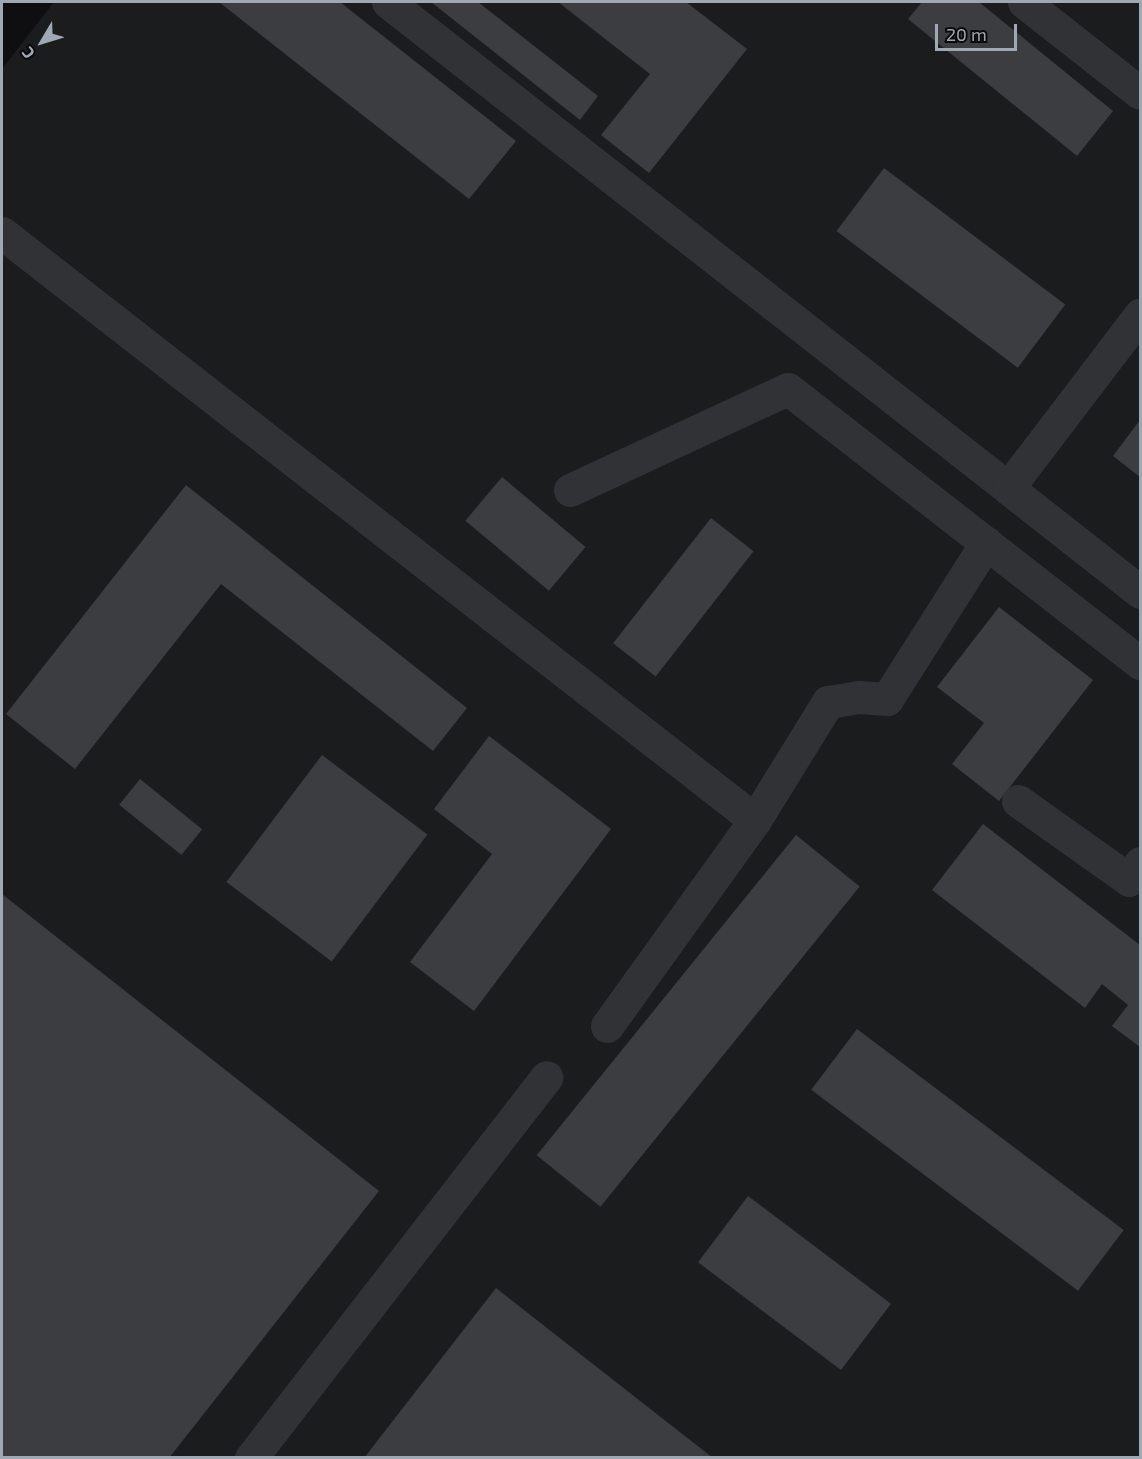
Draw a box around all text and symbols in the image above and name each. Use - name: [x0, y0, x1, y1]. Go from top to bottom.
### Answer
- north arrow: [12, 12, 72, 72]
- scale bar: [938, 12, 1020, 50]
- text: 20 m: [946, 23, 987, 45]
- text: С: [17, 44, 38, 63]

